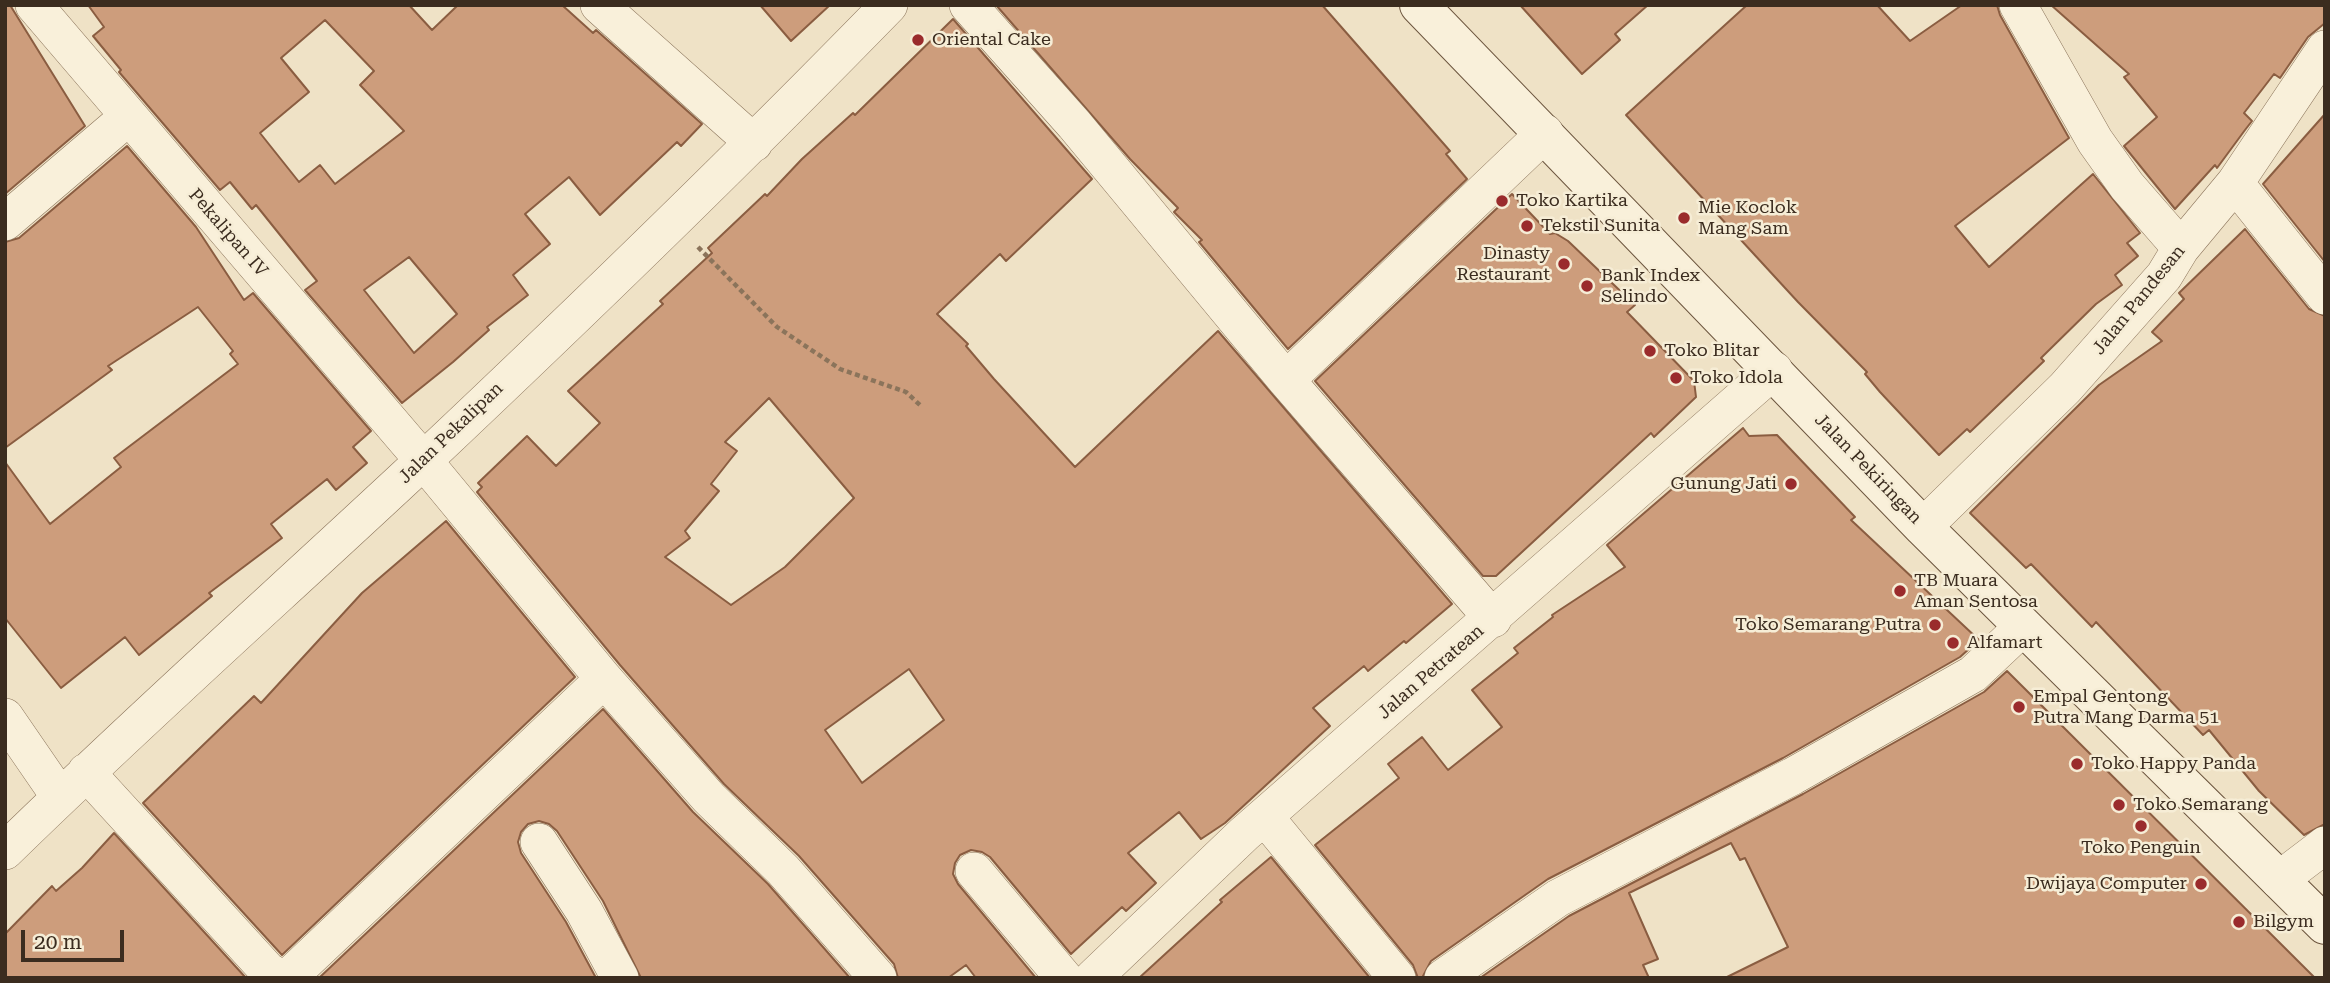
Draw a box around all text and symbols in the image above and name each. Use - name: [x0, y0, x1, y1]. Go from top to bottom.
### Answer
- place label: Oriental Cake: [932, 29, 1051, 51]
- marker: Oriental Cake: [910, 32, 926, 48]
- street label: Pekalipan IV: [184, 185, 272, 281]
- place label: Toko Kartika: [1516, 190, 1628, 212]
- marker: Toko Kartika: [1494, 193, 1510, 209]
- place label: Mie Koclok Mang Sam: [1698, 197, 1797, 240]
- marker: Mie Koclok Mang Sam: [1676, 210, 1692, 226]
- place label: Tekstil Sunita: [1541, 215, 1660, 237]
- marker: Tekstil Sunita: [1519, 218, 1535, 234]
- street label: Jalan Pandesan: [2088, 241, 2190, 359]
- place label: Dinasty Restaurant: [1457, 243, 1550, 286]
- marker: Dinasty Restaurant: [1556, 256, 1572, 272]
- place label: Bank Index Selindo: [1601, 265, 1700, 308]
- marker: Bank Index Selindo: [1579, 278, 1595, 294]
- place label: Toko Blitar: [1664, 340, 1760, 362]
- marker: Toko Blitar: [1642, 343, 1658, 359]
- place label: Toko Idola: [1690, 367, 1783, 389]
- marker: Toko Idola: [1668, 370, 1684, 386]
- street label: Jalan Pekalipan: [394, 378, 508, 488]
- street label: Jalan Pekiringan: [1810, 409, 1926, 529]
- place label: Gunung Jati: [1671, 473, 1777, 495]
- marker: Gunung Jati: [1783, 476, 1799, 492]
- place label: TB Muara Aman Sentosa: [1914, 570, 2038, 612]
- marker: TB Muara Aman Sentosa: [1892, 583, 1908, 599]
- place label: Toko Semarang Putra: [1735, 614, 1921, 636]
- marker: Toko Semarang Putra: [1927, 617, 1943, 633]
- street label: Jalan Petratean: [1374, 620, 1488, 724]
- place label: Alfamart: [1967, 632, 2042, 654]
- marker: Alfamart: [1945, 635, 1961, 651]
- place label: Empal Gentong Putra Mang Darma 51: [2033, 686, 2219, 728]
- marker: Empal Gentong Putra Mang Darma 51: [2011, 699, 2027, 715]
- place label: Toko Happy Panda: [2091, 753, 2256, 775]
- marker: Toko Happy Panda: [2069, 756, 2085, 772]
- place label: Toko Semarang: [2133, 794, 2268, 816]
- marker: Toko Semarang: [2111, 797, 2127, 813]
- marker: Toko Penguin: [2133, 818, 2149, 834]
- place label: Toko Penguin: [2081, 837, 2201, 859]
- place label: Dwijaya Computer: [2026, 873, 2187, 895]
- marker: Dwijaya Computer: [2193, 876, 2209, 892]
- place label: Bilgym: [2253, 911, 2314, 933]
- marker: Bilgym: [2231, 914, 2247, 930]
- scale bar: [24, 916, 128, 960]
- text: 20 m: [34, 930, 82, 954]

